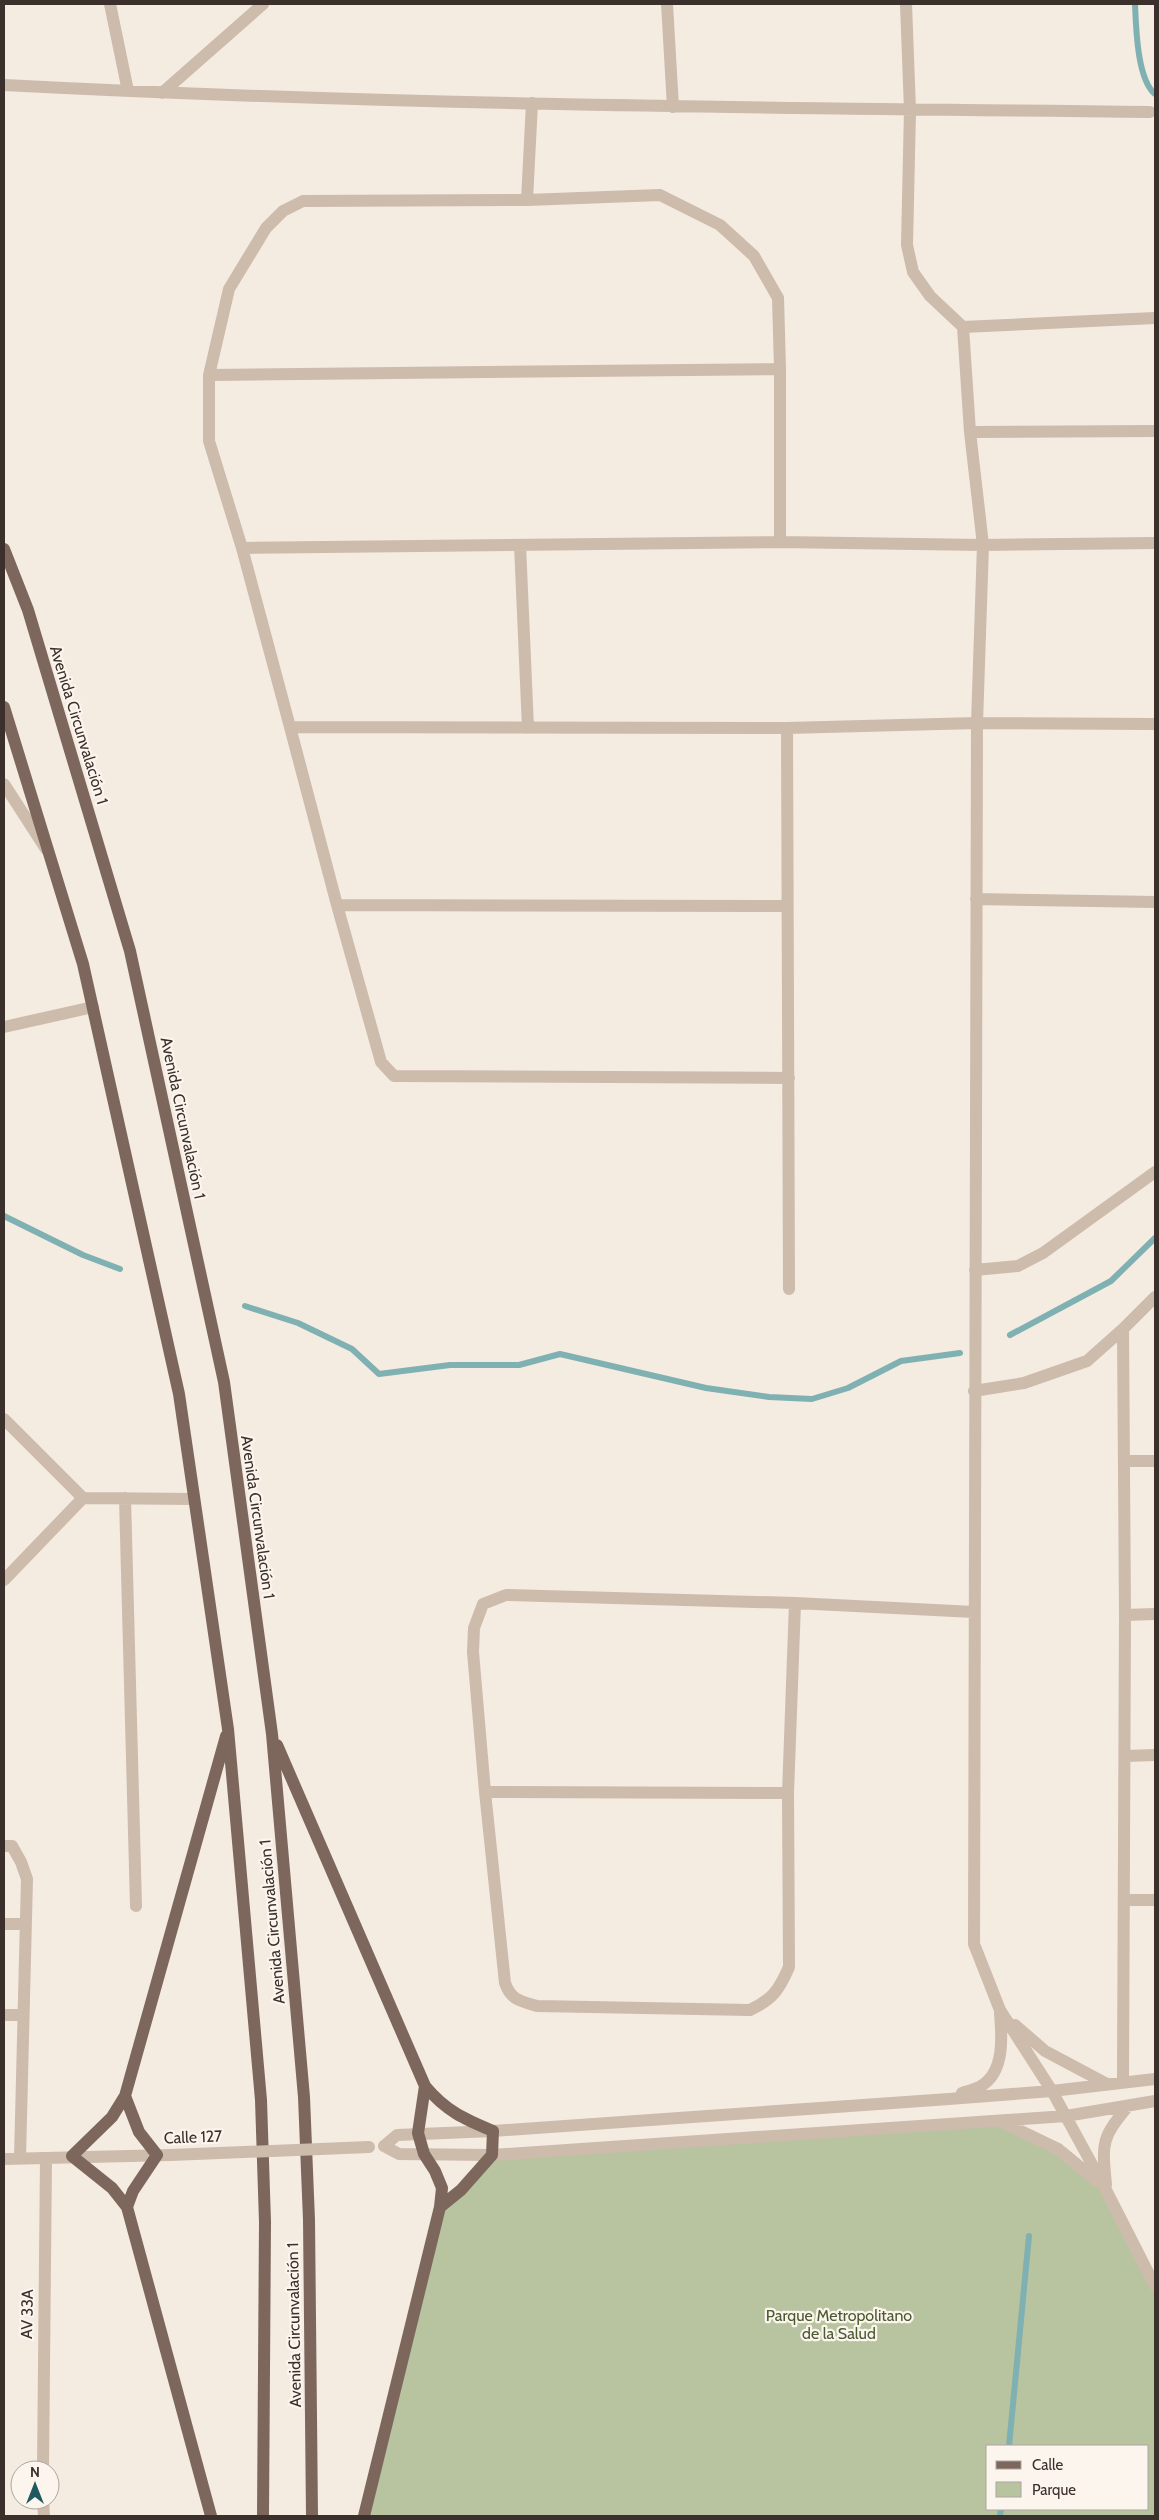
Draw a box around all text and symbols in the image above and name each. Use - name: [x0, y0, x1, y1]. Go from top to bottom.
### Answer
- street label: Avenida Circunvalación 1: [46, 643, 112, 807]
- street label: Avenida Circunvalación 1: [157, 1035, 209, 1201]
- street label: Avenida Circunvalación 1: [237, 1434, 279, 1600]
- street label: Avenida Circunvalación 1: [255, 1839, 289, 2005]
- street label: Calle 127: [163, 2126, 223, 2148]
- street label: Avenida Circunvalación 1: [283, 2242, 305, 2408]
- street label: AV 33A: [17, 2289, 37, 2339]
- park label: Parque Metropolitano de la Salud: [766, 2306, 912, 2343]
- legend: [986, 2445, 1149, 2510]
- text: Calle: [1032, 2456, 1063, 2474]
- north arrow: [10, 2460, 60, 2510]
- text: N: [30, 2463, 40, 2481]
- text: Parque: [1032, 2481, 1076, 2499]

